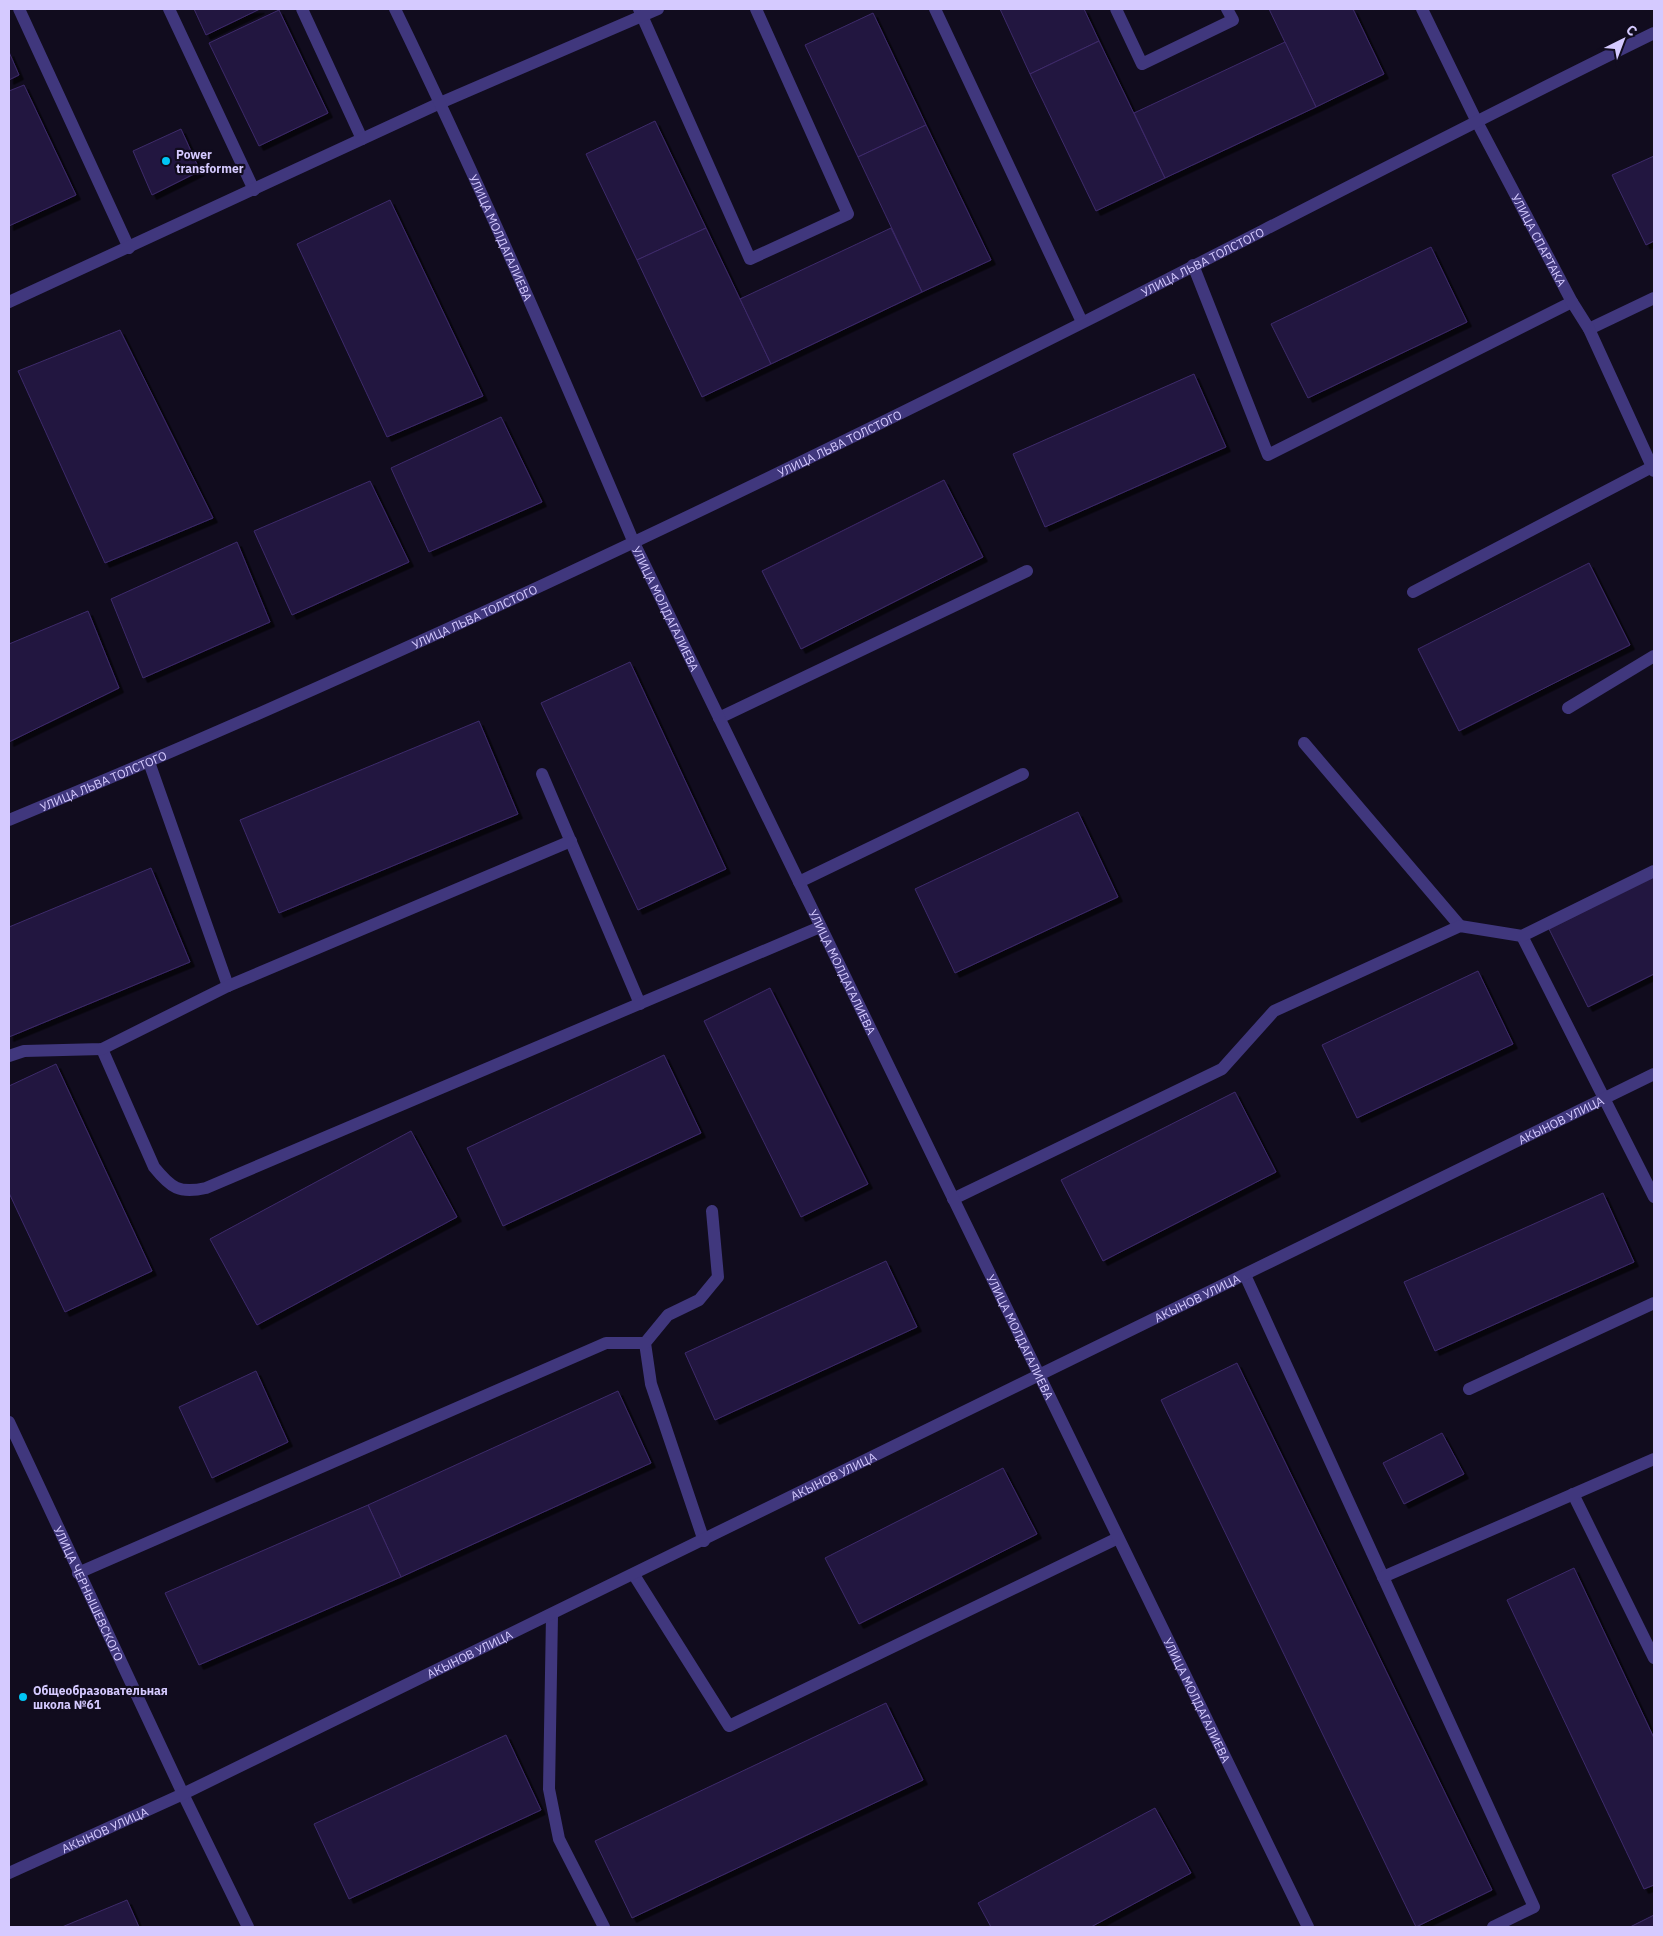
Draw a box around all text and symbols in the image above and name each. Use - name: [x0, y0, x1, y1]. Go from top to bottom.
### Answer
- north arrow: [1598, 15, 1648, 65]
- text: С: [1622, 21, 1641, 40]
- place label: Power transformer: [176, 147, 244, 176]
- marker: Power transformer: [160, 155, 172, 167]
- street label: УЛИЦА МОЛДАГАЛИЕВА: [466, 172, 536, 303]
- street label: УЛИЦА СПАРТАКА: [1509, 191, 1570, 289]
- street label: УЛИЦА ЛЬВА ТОЛСТОГО: [1138, 224, 1267, 299]
- street label: УЛИЦА ЛЬВА ТОЛСТОГО: [775, 407, 904, 480]
- street label: УЛИЦА МОЛДАГАЛИЕВА: [629, 544, 703, 674]
- street label: УЛИЦА ЛЬВА ТОЛСТОГО: [409, 581, 539, 652]
- street label: УЛИЦА ЛЬВА ТОЛСТОГО: [37, 747, 169, 814]
- street label: УЛИЦА МОЛДАГАЛИЕВА: [806, 907, 880, 1037]
- street label: АКЫНОВ УЛИЦА: [1515, 1092, 1606, 1147]
- street label: АКЫНОВ УЛИЦА: [1152, 1270, 1243, 1325]
- street label: УЛИЦА МОЛДАГАЛИЕВА: [984, 1272, 1057, 1402]
- street label: АКЫНОВ УЛИЦА: [788, 1448, 879, 1503]
- street label: УЛИЦА ЧЕРНЫШЕВСКОГО: [51, 1523, 127, 1663]
- street label: АКЫНОВ УЛИЦА: [424, 1626, 515, 1681]
- street label: УЛИЦА МОЛДАГАЛИЕВА: [1161, 1635, 1234, 1765]
- place label: Общеобразовательная школа №61: [33, 1683, 168, 1712]
- marker: Общеобразовательная школа №61: [17, 1691, 29, 1703]
- street label: АКЫНОВ УЛИЦА: [59, 1803, 151, 1856]

